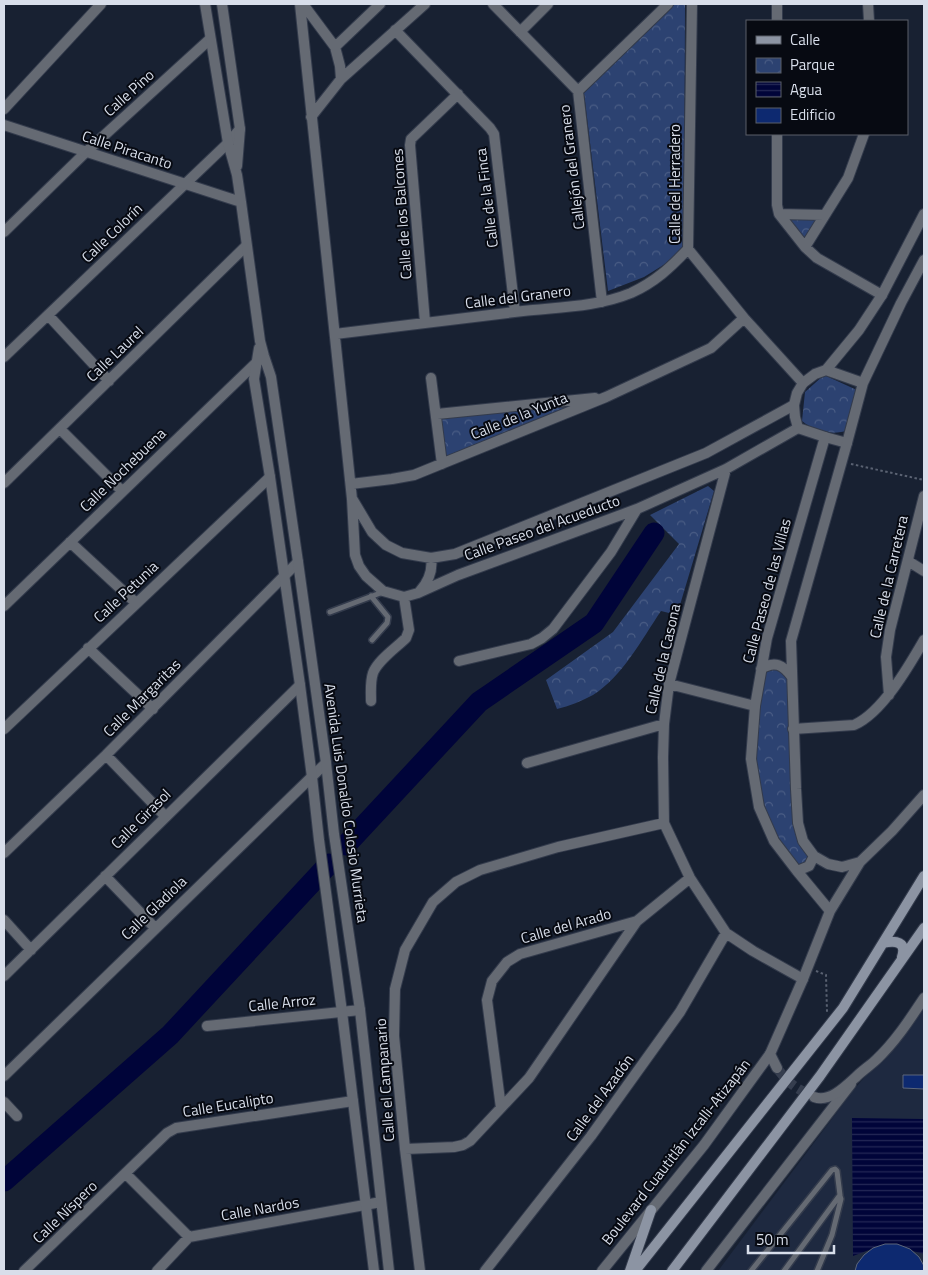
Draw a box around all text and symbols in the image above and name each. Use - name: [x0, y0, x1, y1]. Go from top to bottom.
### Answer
- legend: [746, 20, 908, 135]
- text: Calle: [790, 28, 820, 51]
- text: Parque: [790, 53, 835, 76]
- street label: Calle Pino: [98, 63, 159, 122]
- text: Agua: [790, 78, 822, 101]
- street label: Callejón del Granero: [552, 103, 591, 231]
- text: Edificio: [790, 103, 835, 126]
- street label: Calle Piracanto: [79, 124, 175, 175]
- street label: Calle del Herradero: [663, 124, 686, 244]
- street label: Calle de la Finca: [469, 147, 504, 249]
- street label: Calle de los Balcones: [385, 148, 418, 280]
- street label: Calle Colorín: [76, 198, 147, 268]
- street label: Calle del Granero: [464, 279, 572, 314]
- street label: Calle Laurel: [81, 320, 149, 387]
- street label: Calle de la Yunta: [467, 385, 571, 445]
- street label: Calle Nochebuena: [74, 422, 172, 517]
- street label: Calle Paseo del Acueducto: [461, 489, 623, 566]
- street label: Calle de la Carretera: [863, 513, 914, 641]
- street label: Calle Paseo de las Villas: [736, 516, 797, 666]
- street label: Calle Petunia: [88, 555, 164, 628]
- street label: Calle de la Casona: [639, 601, 687, 716]
- street label: Calle Margaritas: [97, 653, 186, 742]
- street label: Avenida Luis Donaldo Colosio Murrieta: [318, 682, 375, 924]
- street label: Calle Girasol: [105, 783, 176, 854]
- street label: Calle Gladiola: [116, 870, 192, 945]
- street label: Calle del Arado: [518, 902, 614, 949]
- street label: Calle Arroz: [247, 988, 317, 1017]
- street label: Calle el Campanario: [369, 1018, 400, 1142]
- street label: Calle del Azadón: [560, 1049, 639, 1146]
- street label: Boulevard Cuautitlán Izcalli-Atizapán: [596, 1054, 756, 1250]
- street label: Calle Eucalipto: [181, 1086, 275, 1123]
- street label: Calle Níspero: [27, 1175, 102, 1249]
- street label: Calle Nardos: [219, 1190, 301, 1227]
- scale bar: [748, 1222, 834, 1254]
- text: 50 m: [756, 1228, 789, 1251]

